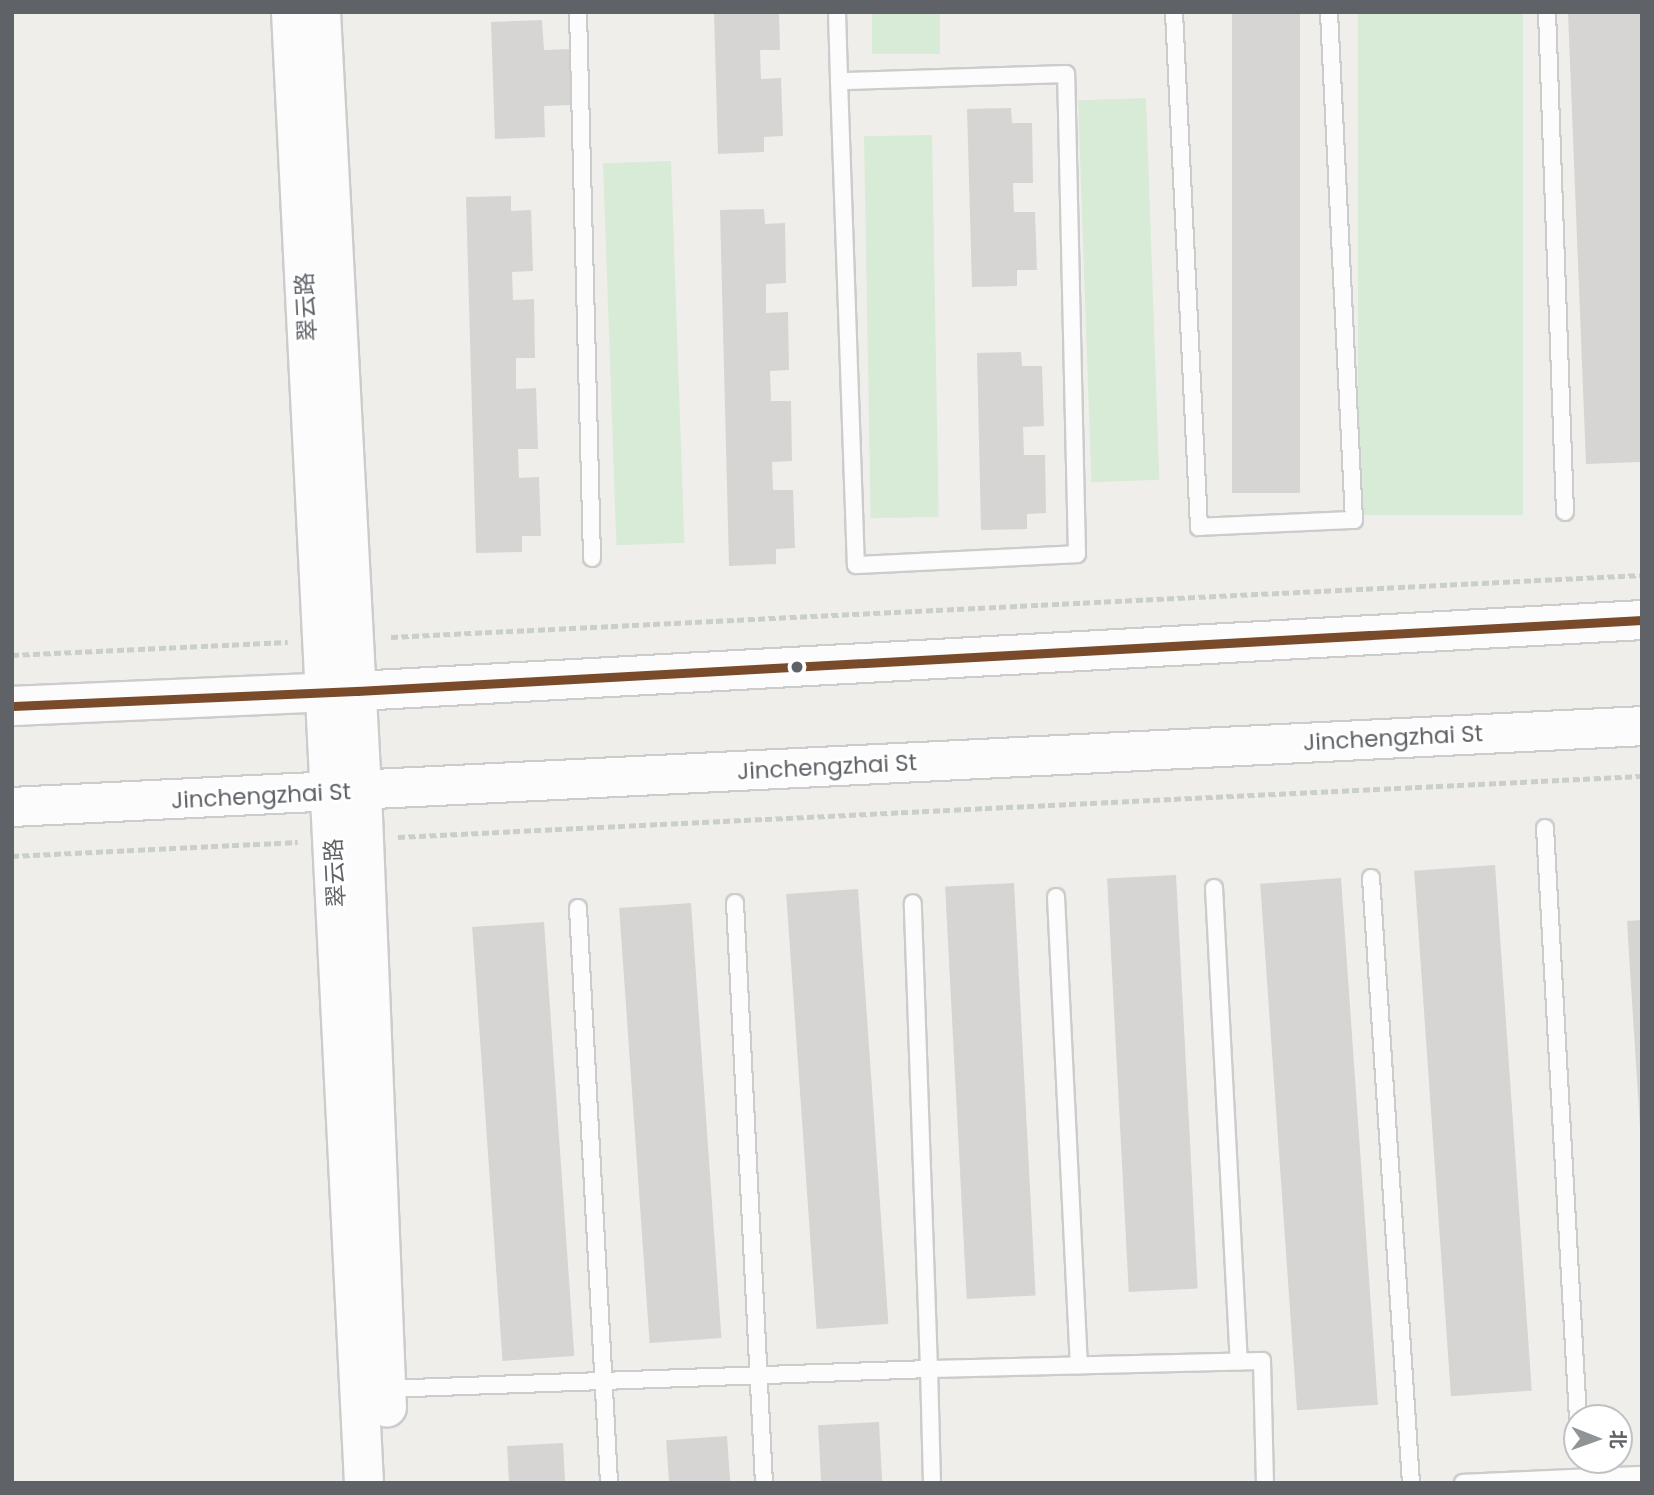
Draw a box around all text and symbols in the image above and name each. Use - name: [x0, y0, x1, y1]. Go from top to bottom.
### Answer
- street label: 翠云路: [290, 272, 322, 342]
- unlabelled marker: [790, 660, 804, 674]
- street label: Jinchengzhai St: [1302, 720, 1484, 756]
- street label: Jinchengzhai St: [736, 749, 918, 785]
- street label: Jinchengzhai St: [170, 778, 352, 814]
- street label: 翠云路: [319, 838, 351, 908]
- north arrow: [1563, 1404, 1633, 1474]
- text: 北: [1604, 1430, 1631, 1449]

